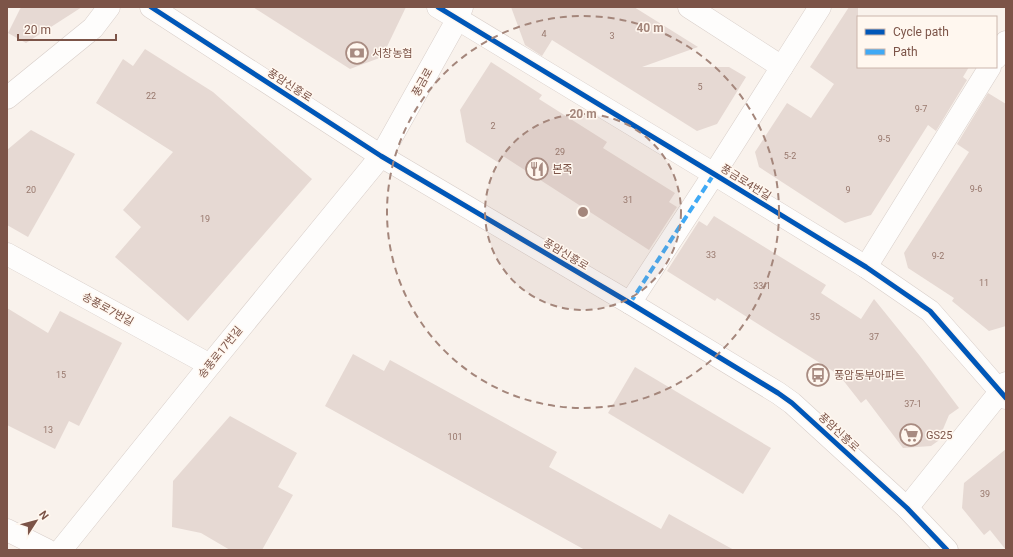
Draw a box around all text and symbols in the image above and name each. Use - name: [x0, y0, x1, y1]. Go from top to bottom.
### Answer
- scale bar: [18, 16, 116, 42]
- legend: [857, 16, 997, 68]
- text: 40 m: [636, 21, 664, 35]
- text: 20 m: [24, 23, 51, 37]
- text: Cycle path: [893, 25, 949, 39]
- house number: 4: [541, 29, 547, 39]
- house number: 3: [609, 31, 615, 41]
- bank icon: 서창농협: [344, 40, 370, 66]
- text: Path: [893, 45, 918, 59]
- place label: 서창농협: [372, 47, 412, 60]
- street label: 풍암신흥로: [265, 66, 314, 105]
- street label: 풍금로: [409, 66, 435, 99]
- house number: 5: [697, 82, 703, 92]
- house number: 22: [146, 91, 156, 101]
- house number: 9-7: [915, 104, 927, 114]
- text: 20 m: [569, 107, 597, 121]
- house number: 2: [490, 121, 496, 131]
- house number: 9-5: [878, 134, 890, 144]
- house number: 29: [555, 147, 565, 157]
- house number: 5-2: [784, 151, 796, 161]
- restaurant icon: 본죽: [524, 156, 550, 182]
- street label: 풍금로4번길: [718, 162, 773, 203]
- place label: 본죽: [552, 163, 572, 176]
- house number: 9-6: [970, 184, 982, 194]
- house number: 20: [26, 185, 36, 195]
- house number: 9: [845, 185, 851, 195]
- house number: 31: [623, 195, 633, 205]
- centre of rings: [576, 205, 590, 219]
- house number: 19: [200, 214, 210, 224]
- street label: 풍암신흥로: [541, 236, 591, 273]
- house number: 33: [706, 250, 716, 260]
- house number: 9-2: [932, 251, 944, 261]
- house number: 11: [979, 278, 989, 288]
- house number: 33-1: [753, 281, 771, 291]
- street label: 송풍로7번길: [80, 290, 136, 329]
- house number: 35: [810, 312, 820, 322]
- street label: 송풍로17번길: [196, 324, 245, 381]
- house number: 37: [869, 332, 879, 342]
- bus stop icon: 풍암동부아파트: [805, 362, 831, 388]
- place label: 풍암동부아파트: [834, 369, 905, 382]
- house number: 15: [56, 370, 66, 380]
- house number: 37-1: [904, 399, 922, 409]
- street label: 풍암신흥로: [816, 410, 862, 454]
- supermarket icon: GS25: [898, 422, 924, 448]
- house number: 13: [43, 425, 53, 435]
- place label: GS25: [926, 429, 952, 442]
- house number: 101: [447, 432, 463, 442]
- house number: 39: [980, 489, 990, 499]
- north arrow: [16, 501, 56, 541]
- text: N: [36, 508, 51, 523]

